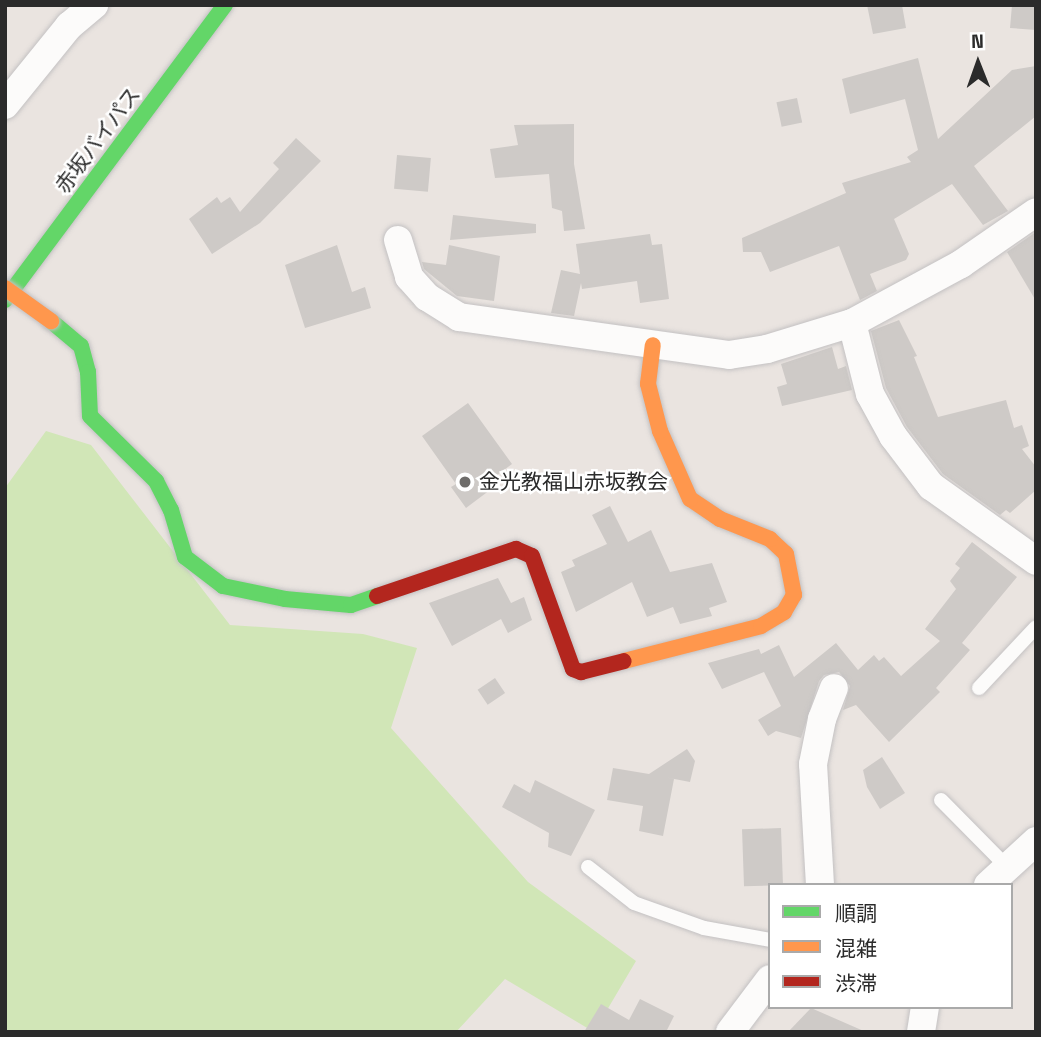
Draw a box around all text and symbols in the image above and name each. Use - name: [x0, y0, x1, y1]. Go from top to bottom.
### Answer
- north arrow: [943, 28, 1013, 98]
- text: N: [971, 29, 984, 54]
- street label: 赤坂バイパス: [50, 82, 146, 198]
- place label: 金光教福山赤坂教会: [479, 469, 668, 495]
- marker: 金光教福山赤坂教会: [457, 474, 473, 490]
- legend: [768, 883, 1013, 1009]
- text: 順調: [835, 900, 877, 927]
- text: 混雑: [835, 935, 877, 962]
- text: 渋滞: [835, 970, 877, 997]

